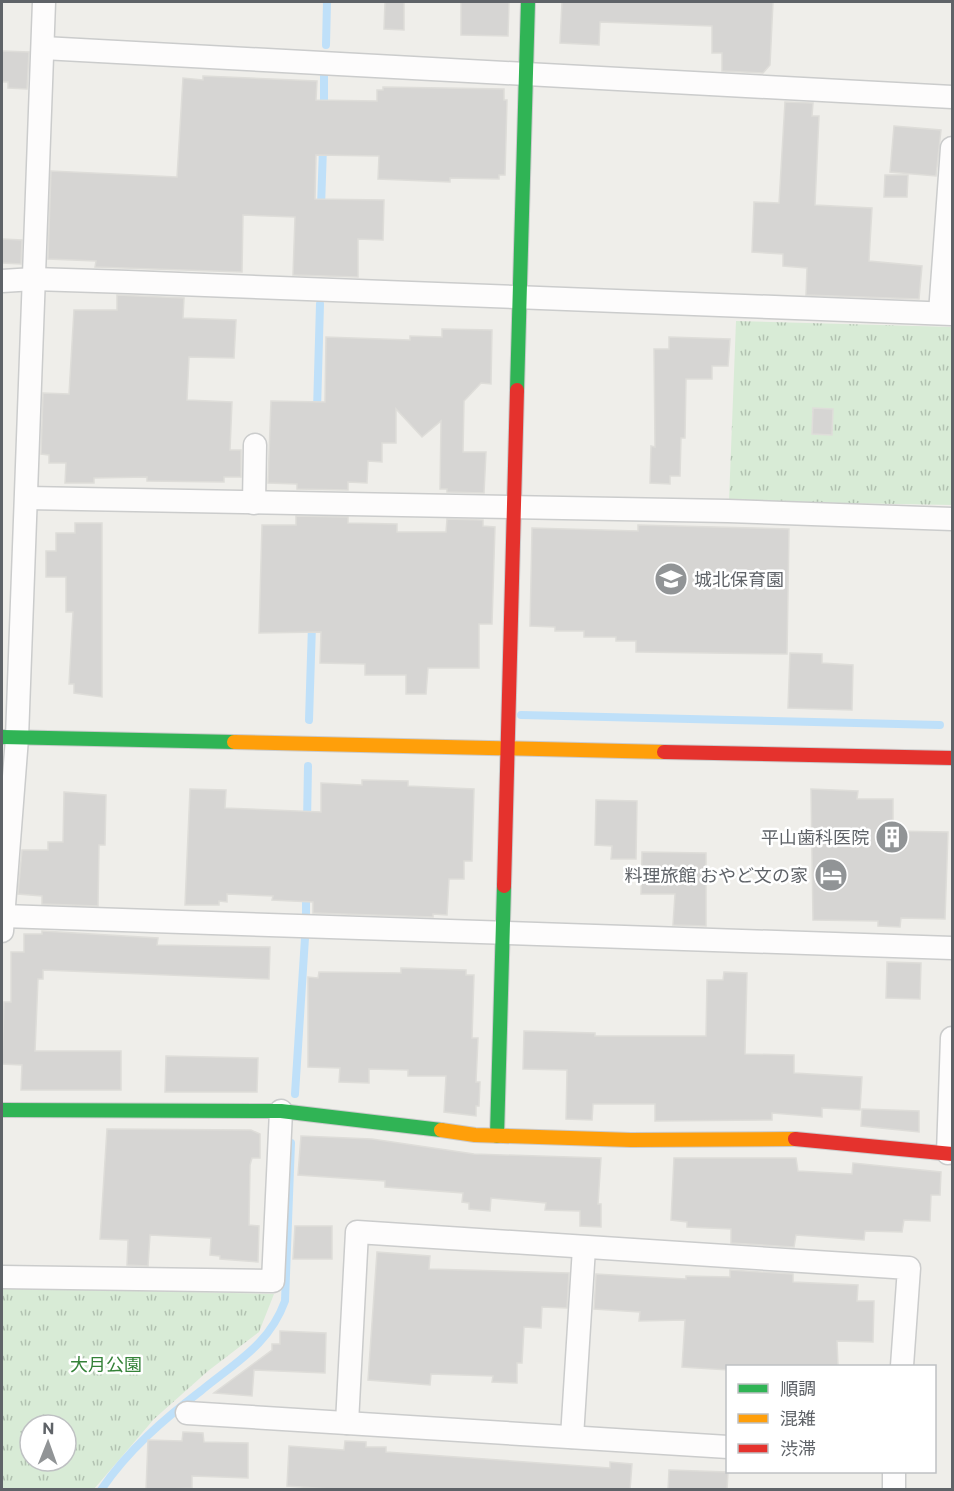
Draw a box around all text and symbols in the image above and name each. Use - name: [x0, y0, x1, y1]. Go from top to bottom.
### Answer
- school or university icon: 城北保育園: [653, 561, 689, 597]
- place label: 城北保育園: [694, 568, 784, 590]
- building icon: 平山歯科医院: [874, 819, 910, 855]
- place label: 平山歯科医院: [761, 826, 869, 848]
- hotel icon: 料理旅館 おやど文の家: [813, 857, 849, 893]
- place label: 料理旅館 おやど文の家: [625, 864, 808, 886]
- park label: 大月公園: [70, 1353, 142, 1375]
- legend: [726, 1365, 936, 1473]
- text: 順調: [780, 1377, 816, 1399]
- text: 混雑: [780, 1407, 816, 1429]
- north arrow: [18, 1413, 78, 1473]
- text: N: [42, 1418, 54, 1437]
- text: 渋滞: [780, 1437, 816, 1459]

